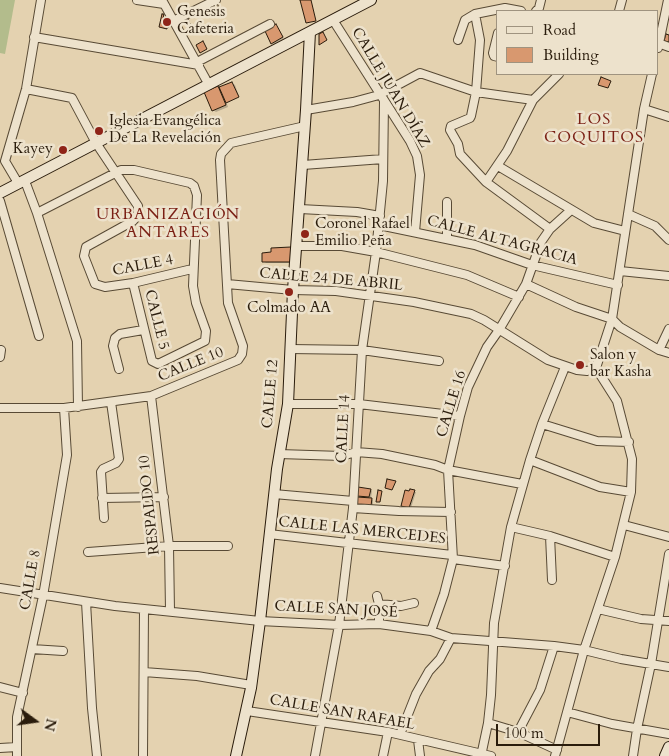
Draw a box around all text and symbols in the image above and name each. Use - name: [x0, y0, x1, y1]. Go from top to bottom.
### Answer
- place label: Genesis Cafeteria: [177, 4, 234, 39]
- legend: [497, 10, 659, 75]
- marker: Genesis Cafeteria: [161, 16, 173, 28]
- text: Road: [543, 20, 576, 40]
- street label: CALLE JUAN DÍAZ: [347, 25, 433, 151]
- text: Building: [543, 45, 599, 65]
- district label: LOS COQUITOS: [543, 110, 645, 148]
- place label: Iglesia Evangélica De La Revelación: [109, 113, 221, 148]
- marker: Iglesia Evangélica De La Revelación: [93, 125, 105, 137]
- place label: Kayey: [13, 141, 53, 159]
- marker: Kayey: [57, 144, 69, 156]
- district label: URBANIZACIÓN ANTARES: [94, 205, 242, 243]
- street label: CALLE ALTAGRACIA: [425, 212, 579, 270]
- place label: Coronel Rafael Emilio Peña: [315, 216, 410, 251]
- marker: Coronel Rafael Emilio Peña: [299, 228, 311, 240]
- street label: CALLE 4: [111, 251, 175, 281]
- street label: CALLE 24 DE ABRIL: [259, 265, 403, 295]
- marker: Colmado AA: [283, 286, 295, 298]
- street label: CALLE 5: [140, 288, 172, 352]
- place label: Colmado AA: [247, 300, 331, 318]
- street label: CALLE 10: [156, 344, 226, 386]
- place label: Salon y bar Kasha: [590, 347, 651, 382]
- street label: CALLE 12: [259, 359, 283, 429]
- marker: Salon y bar Kasha: [574, 359, 586, 371]
- street label: CALLE 16: [433, 368, 471, 440]
- street label: CALLE 14: [333, 394, 355, 464]
- street label: RESPALDO 10: [136, 454, 164, 556]
- street label: CALLE LAS MERCEDES: [277, 513, 447, 549]
- street label: CALLE 8: [17, 548, 45, 612]
- street label: CALLE SAN JOSÉ: [274, 598, 398, 622]
- street label: CALLE SAN RAFAEL: [268, 691, 416, 735]
- north arrow: [10, 696, 60, 746]
- scale bar: [499, 714, 603, 746]
- text: N: [39, 717, 61, 733]
- text: 100 m: [504, 723, 544, 743]

